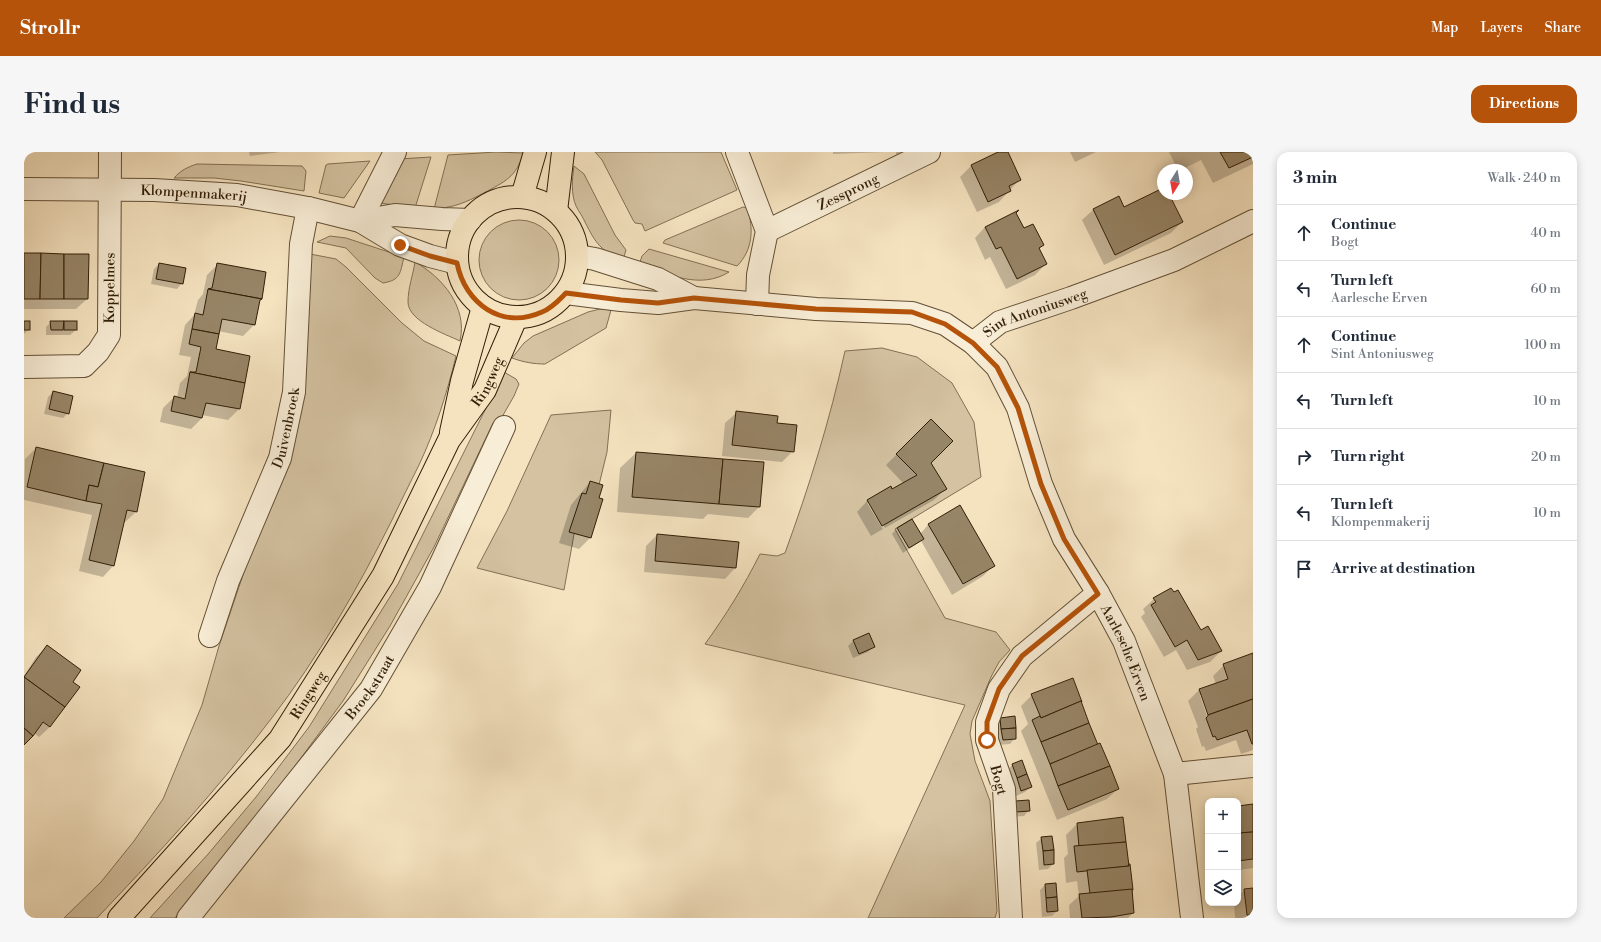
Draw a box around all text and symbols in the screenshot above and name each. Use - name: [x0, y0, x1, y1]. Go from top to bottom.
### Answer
- text: Strollr: [20, 16, 81, 40]
- text: Map: [1431, 19, 1458, 37]
- text: Layers: [1480, 19, 1523, 37]
- text: Share: [1545, 19, 1581, 37]
- button: Directions: [1471, 85, 1577, 123]
- text: Find us: [24, 87, 120, 122]
- north arrow: [1157, 164, 1193, 200]
- text: 3 min: [1293, 167, 1337, 189]
- street label: Zessprong: [815, 170, 883, 215]
- text: Walk · 240 m: [1487, 170, 1561, 186]
- street label: Klompenmakerij: [140, 182, 249, 207]
- text: Continue: [1331, 215, 1396, 234]
- icon: ahead: [1293, 222, 1315, 244]
- text: 40 m: [1531, 225, 1561, 241]
- text: Bogt: [1331, 234, 1359, 250]
- route end: [391, 236, 409, 254]
- street label: Koppelmes: [101, 253, 119, 324]
- text: Turn left: [1331, 271, 1393, 290]
- icon: left: [1293, 278, 1315, 300]
- text: 60 m: [1530, 281, 1561, 297]
- street label: Sint Antoniusweg: [980, 285, 1090, 342]
- text: Aarlesche Erven: [1331, 290, 1427, 306]
- text: Continue: [1331, 327, 1396, 346]
- icon: ahead: [1293, 334, 1315, 356]
- text: 100 m: [1525, 337, 1561, 353]
- text: Sint Antoniusweg: [1331, 346, 1434, 362]
- street label: Ringweg: [468, 353, 509, 411]
- street label: Duivenbroek: [269, 387, 304, 471]
- icon: left: [1293, 390, 1315, 412]
- text: Turn left: [1331, 391, 1393, 410]
- text: 10 m: [1533, 393, 1561, 409]
- icon: right: [1293, 446, 1315, 468]
- text: Turn right: [1331, 447, 1405, 466]
- text: 20 m: [1531, 449, 1561, 465]
- text: Turn left: [1331, 495, 1393, 514]
- icon: left: [1293, 502, 1315, 524]
- text: 10 m: [1533, 505, 1561, 521]
- text: Klompenmakerij: [1331, 514, 1430, 530]
- icon: arrive: [1293, 558, 1315, 580]
- text: Arrive at destination: [1331, 559, 1475, 578]
- street label: Aarlesche Erven: [1095, 601, 1154, 704]
- street label: Broekstraat: [341, 652, 399, 725]
- street label: Ringweg: [287, 667, 331, 723]
- route start: [978, 731, 996, 749]
- street label: Bogt: [985, 763, 1011, 797]
- map controls: [1205, 798, 1241, 906]
- button: +: [1205, 798, 1241, 834]
- button: −: [1205, 834, 1241, 870]
- button: layers: [1205, 870, 1241, 906]

